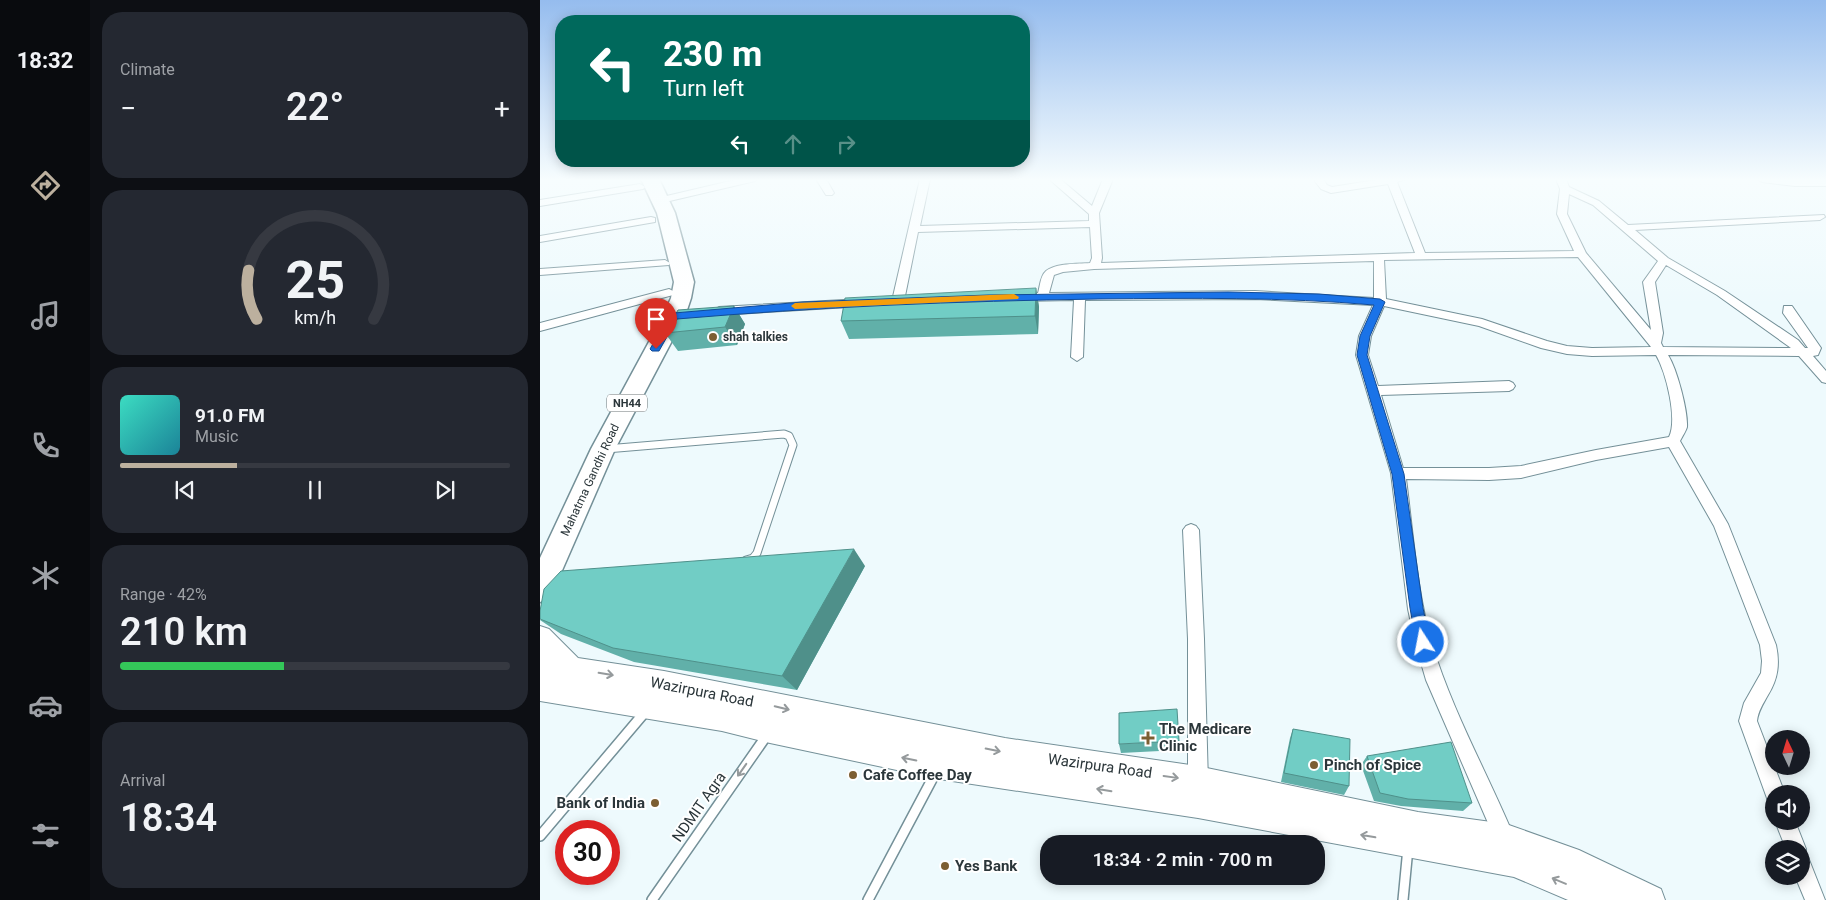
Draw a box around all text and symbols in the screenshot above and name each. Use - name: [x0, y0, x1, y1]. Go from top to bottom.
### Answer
- text: 230 m: [663, 34, 762, 75]
- icon: left: [580, 35, 645, 100]
- text: 18:32: [17, 48, 73, 73]
- text: Climate: [120, 60, 175, 79]
- text: Turn left: [663, 76, 744, 101]
- text: 22°: [286, 85, 344, 129]
- text: −: [120, 92, 136, 125]
- text: +: [494, 92, 510, 125]
- icon: left: [726, 130, 754, 158]
- icon: ahead: [779, 130, 807, 158]
- icon: right: [832, 130, 860, 158]
- icon: directions: [28, 168, 63, 203]
- text: 25: [285, 250, 345, 311]
- icon: music: [28, 298, 63, 333]
- pin: [635, 298, 677, 349]
- icon: arrive: [642, 305, 670, 333]
- text: km/h: [294, 307, 336, 328]
- place label: shah talkies: [723, 330, 788, 344]
- marker: shah talkies: [707, 331, 719, 343]
- road number: NH44: [607, 394, 647, 412]
- text: 91.0 FM: [195, 404, 265, 427]
- street label: Mahatma Gandhi Road: [558, 422, 622, 538]
- text: Music: [195, 427, 238, 446]
- icon: phone: [28, 428, 63, 463]
- icon: previous: [171, 476, 199, 504]
- icon: pause: [301, 476, 329, 504]
- icon: next: [431, 476, 459, 504]
- icon: climate: [28, 558, 63, 593]
- text: Range · 42%: [120, 585, 207, 604]
- text: 210 km: [120, 610, 248, 654]
- position arrow: [1396, 615, 1448, 667]
- one-way arrow: [597, 670, 613, 680]
- street label: Wazirpura Road: [649, 673, 755, 711]
- icon: car: [28, 688, 63, 723]
- one-way arrow: [774, 704, 790, 713]
- place label: The Medicare Clinic: [1159, 720, 1251, 755]
- north arrow: [1765, 730, 1810, 775]
- map controls: [1765, 730, 1810, 885]
- marker: The Medicare Clinic: [1141, 731, 1155, 745]
- one-way arrow: [985, 745, 1001, 755]
- street label: Wazirpura Road: [1047, 750, 1153, 782]
- one-way arrow: [902, 754, 918, 763]
- place label: Pinch of Spice: [1324, 756, 1421, 774]
- marker: Pinch of Spice: [1308, 759, 1320, 771]
- one-way arrow: [737, 763, 747, 777]
- place label: Cafe Coffee Day: [863, 766, 972, 784]
- street label: NDMIT Agra: [668, 769, 730, 845]
- marker: Cafe Coffee Day: [847, 769, 859, 781]
- text: Arrival: [120, 771, 165, 790]
- one-way arrow: [1163, 772, 1179, 782]
- one-way arrow: [1097, 785, 1113, 795]
- button: sound: [1765, 785, 1810, 830]
- place label: Bank of India: [556, 794, 645, 812]
- text: 18:34: [120, 796, 217, 840]
- marker: Bank of India: [649, 797, 661, 809]
- icon: filters: [28, 818, 63, 853]
- speed limit sign: 30: [555, 820, 620, 885]
- one-way arrow: [1360, 830, 1376, 840]
- button: layers: [1765, 840, 1810, 885]
- text: 18:34 · 2 min · 700 m: [1092, 848, 1273, 871]
- place label: Yes Bank: [955, 857, 1018, 875]
- marker: Yes Bank: [939, 860, 951, 872]
- one-way arrow: [1552, 876, 1567, 885]

